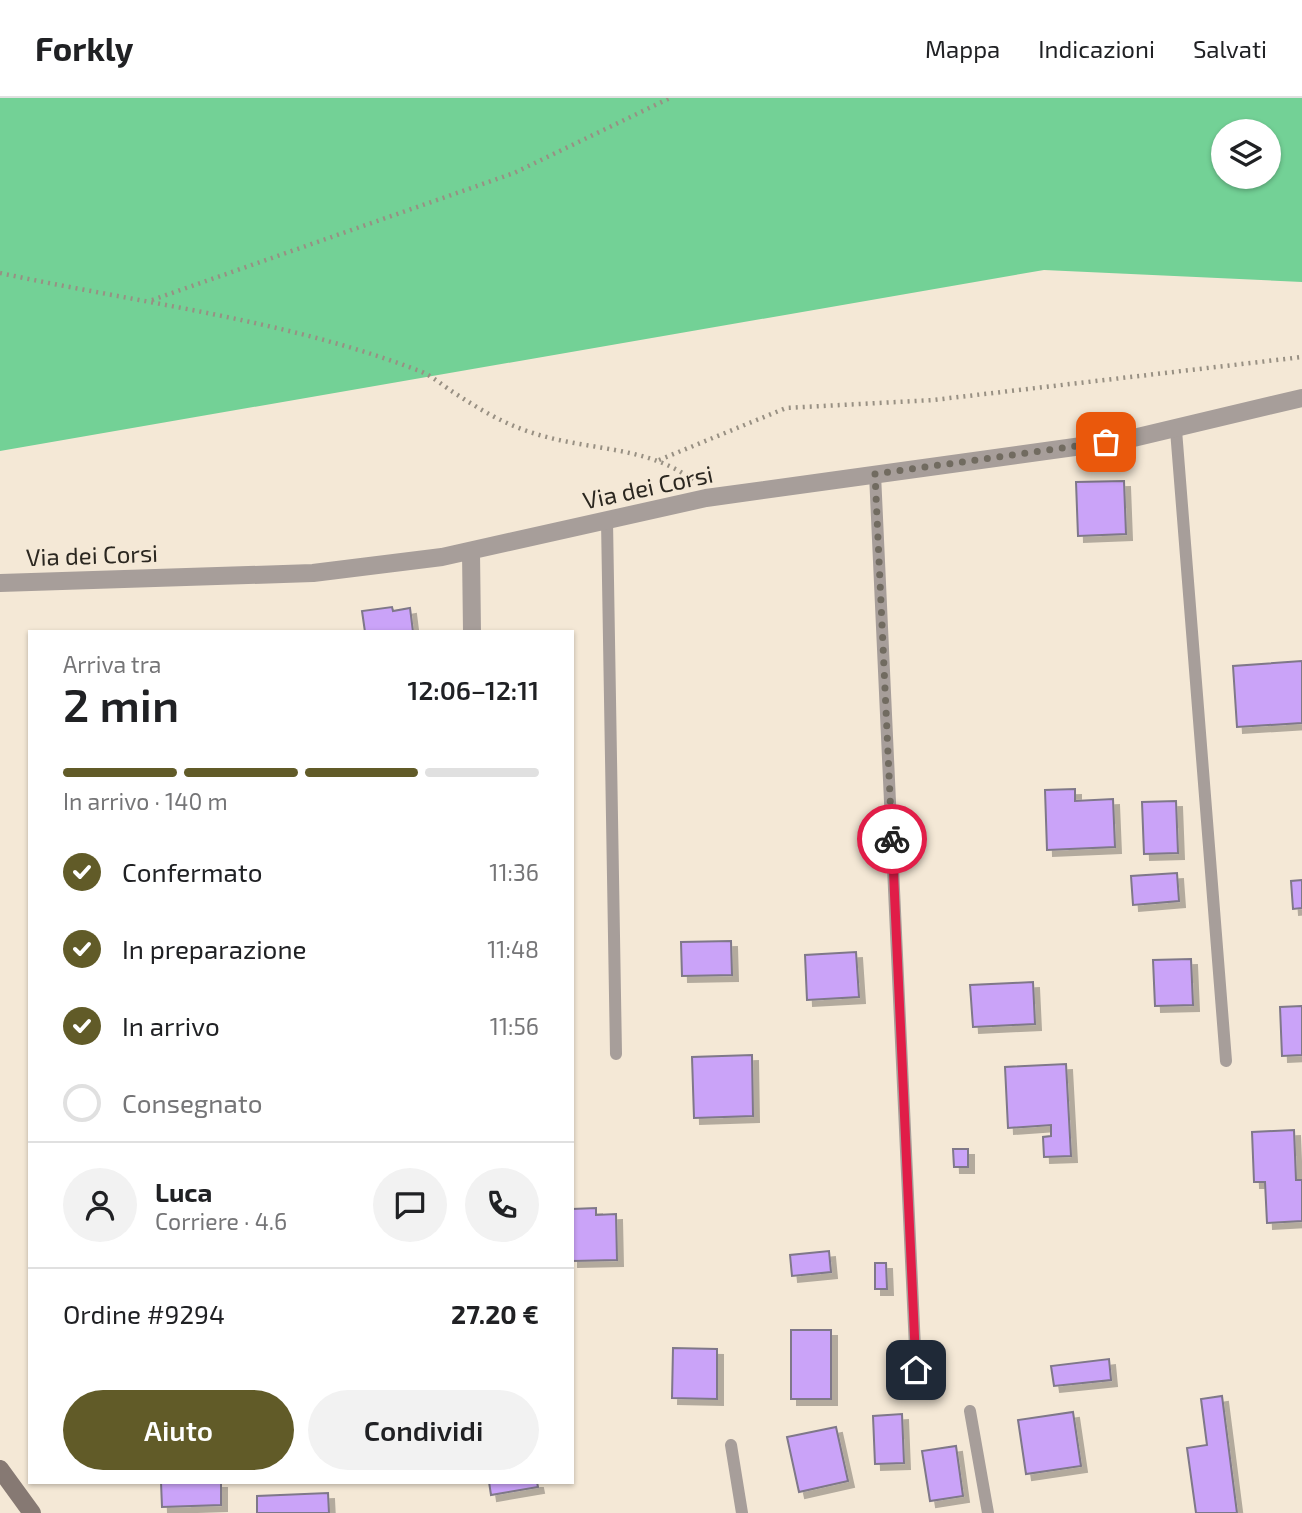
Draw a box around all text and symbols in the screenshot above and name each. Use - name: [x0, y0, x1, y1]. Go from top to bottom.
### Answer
- text: Forkly: [35, 28, 134, 68]
- text: Mappa: [925, 34, 1000, 63]
- text: Indicazioni: [1038, 34, 1155, 63]
- text: Salvati: [1193, 34, 1267, 63]
- map controls: [1211, 119, 1281, 189]
- button: layers: [1211, 119, 1281, 189]
- pin: [1076, 412, 1136, 472]
- icon: bag: [1087, 423, 1125, 461]
- street label: Via dei Corsi: [580, 459, 715, 514]
- street label: Via dei Corsi: [25, 538, 158, 571]
- text: Arriva tra: [63, 650, 162, 678]
- text: 12:06–12:11: [408, 674, 539, 705]
- text: 2 min: [63, 676, 179, 731]
- text: In arrivo · 140 m: [63, 787, 228, 815]
- courier: [857, 804, 927, 874]
- icon: bike: [873, 820, 911, 858]
- icon: check: [63, 853, 101, 891]
- text: Confermato: [122, 856, 262, 887]
- text: 11:36: [489, 858, 539, 886]
- icon: check: [63, 930, 101, 968]
- text: In preparazione: [122, 933, 306, 964]
- text: 11:48: [487, 935, 539, 963]
- icon: check: [63, 1007, 101, 1045]
- text: In arrivo: [122, 1010, 220, 1041]
- text: 11:56: [490, 1012, 539, 1040]
- text: Consegnato: [122, 1087, 262, 1118]
- button: person: [63, 1168, 137, 1242]
- button: chat: [373, 1168, 447, 1242]
- button: phone: [465, 1168, 539, 1242]
- text: Luca: [155, 1176, 212, 1207]
- text: Corriere · 4.6: [155, 1207, 287, 1235]
- text: Ordine #9294: [63, 1298, 225, 1329]
- text: 27.20 €: [451, 1298, 539, 1329]
- pin: [886, 1340, 946, 1400]
- icon: home: [897, 1351, 935, 1389]
- button: Aiuto: [63, 1390, 294, 1470]
- button: Condividi: [308, 1390, 539, 1470]

